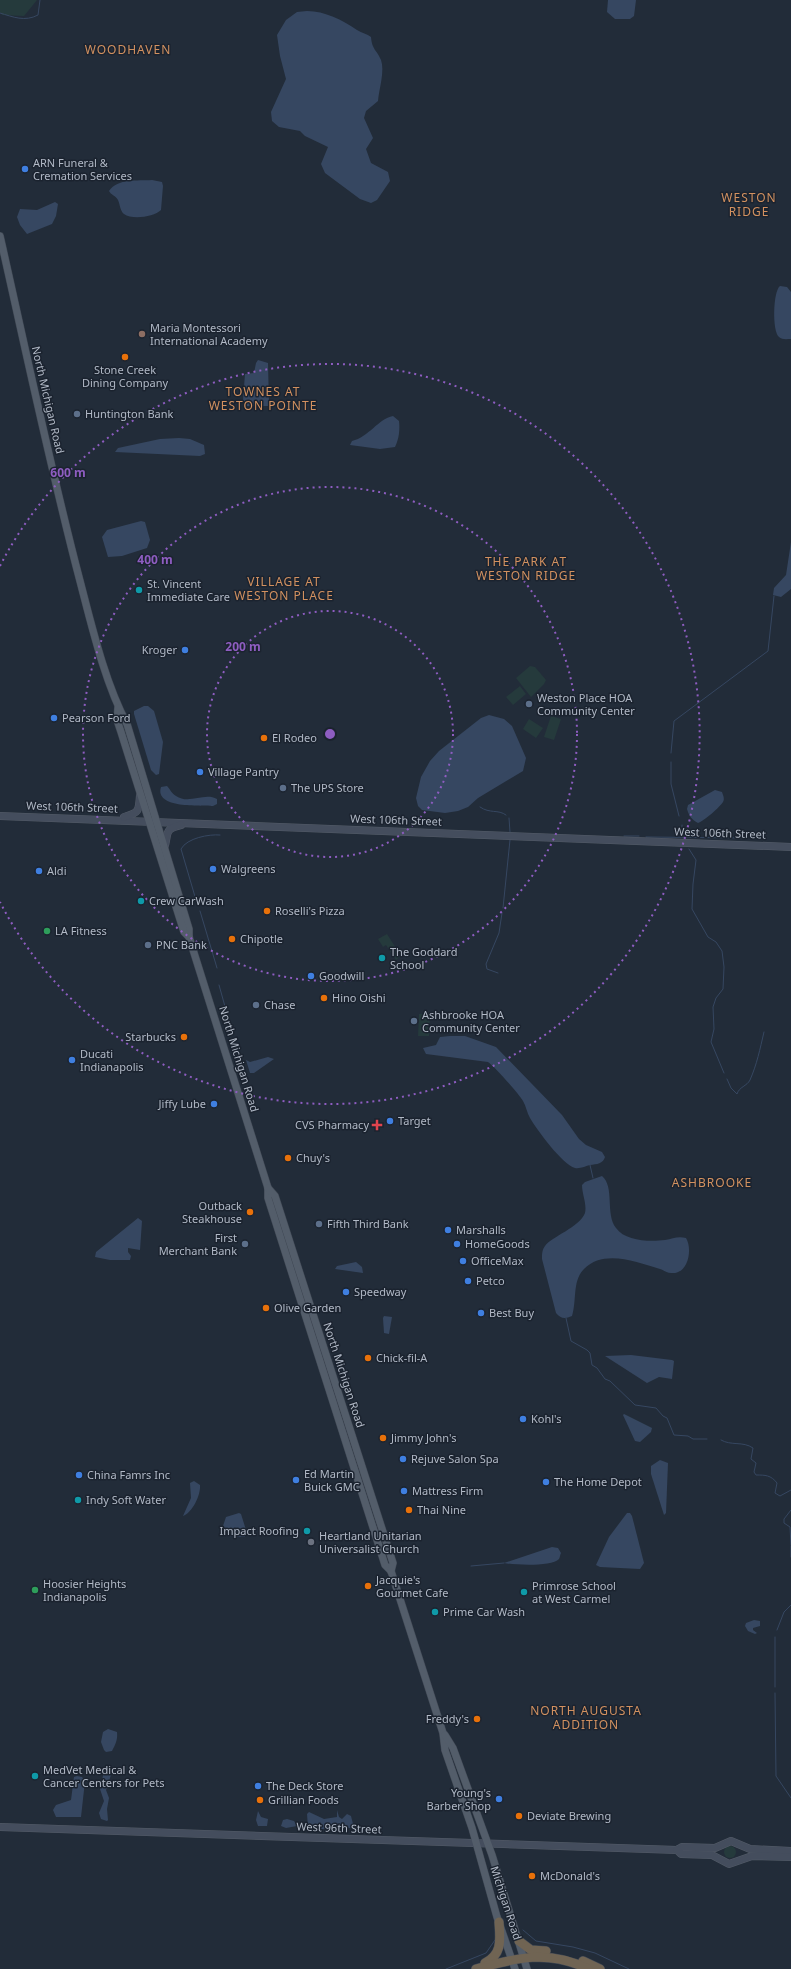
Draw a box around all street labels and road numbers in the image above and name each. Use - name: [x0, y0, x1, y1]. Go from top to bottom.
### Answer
- street label: North Michigan Road: [29, 345, 68, 455]
- street label: West 106th Street: [26, 797, 118, 816]
- street label: West 106th Street: [350, 810, 442, 829]
- street label: West 106th Street: [674, 823, 766, 842]
- street label: North Michigan Road: [216, 1004, 263, 1114]
- street label: North Michigan Road: [320, 1320, 369, 1429]
- street label: West 96th Street: [296, 1819, 382, 1836]
- street label: Michigan Road: [487, 1864, 525, 1942]

